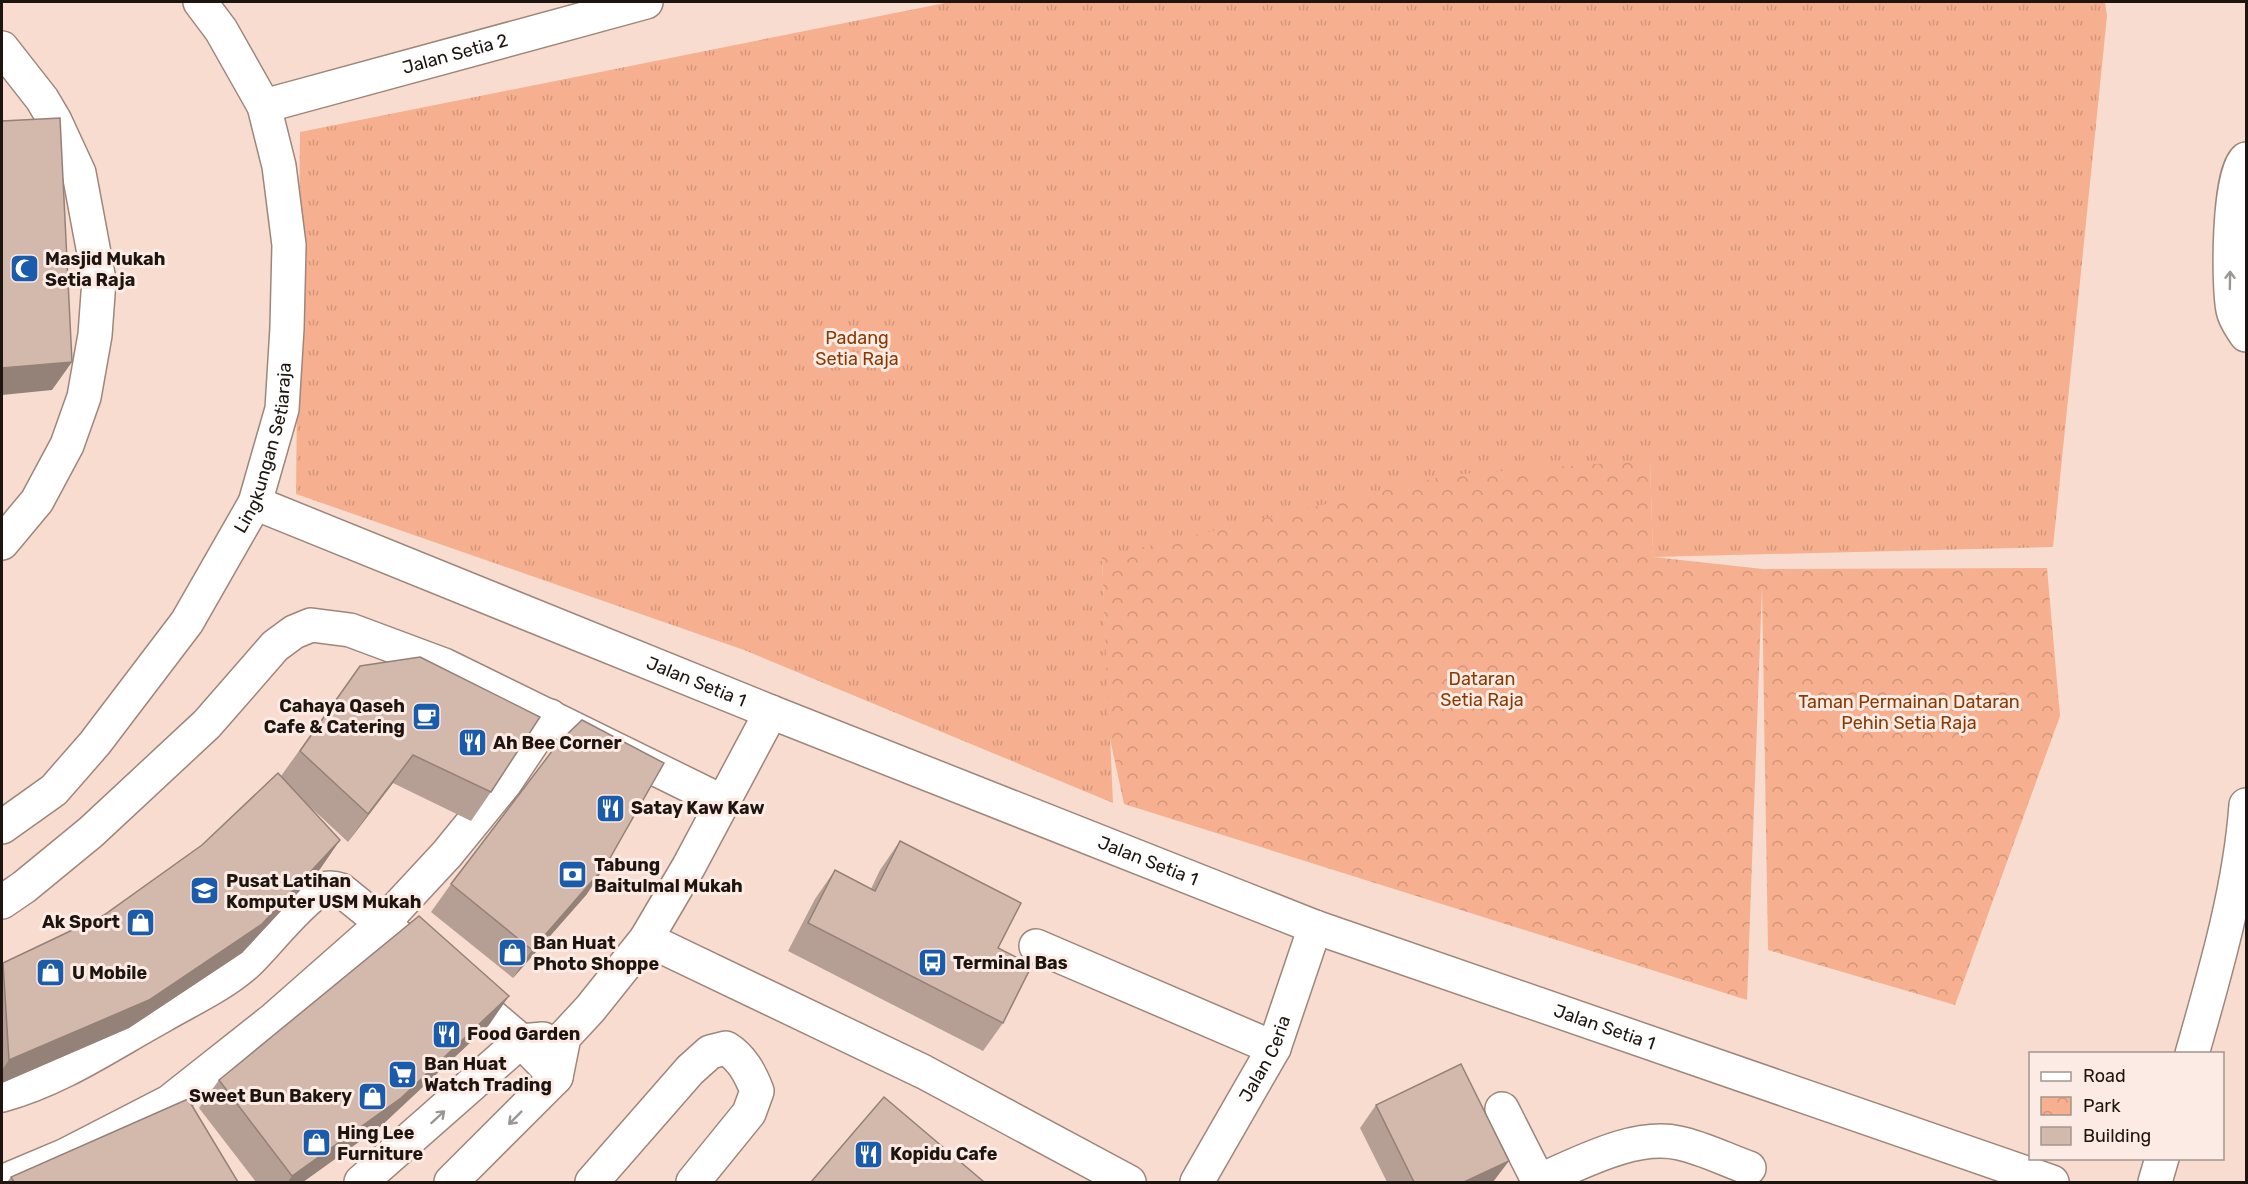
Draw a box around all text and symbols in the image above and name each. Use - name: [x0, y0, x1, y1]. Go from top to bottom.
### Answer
- street label: Jalan Setia 2: [400, 29, 510, 79]
- place label: Masjid Mukah Setia Raja: [45, 248, 165, 291]
- mosque icon: Masjid Mukah Setia Raja: [8, 253, 40, 285]
- one-way arrow: [2224, 271, 2236, 291]
- park label: Padang Setia Raja: [815, 327, 899, 370]
- street label: Lingkungan Setiaraja: [229, 362, 296, 537]
- street label: Jalan Setia 1: [643, 652, 749, 712]
- park label: Dataran Setia Raja: [1440, 668, 1524, 711]
- park label: Taman Permainan Dataran Pehin Setia Raja: [1798, 691, 2020, 734]
- place label: Cahaya Qaseh Cafe & Catering: [264, 695, 405, 738]
- cafe icon: Cahaya Qaseh Cafe & Catering: [410, 700, 442, 732]
- restaurant icon: Ah Bee Corner: [456, 727, 488, 759]
- place label: Ah Bee Corner: [493, 732, 622, 754]
- restaurant icon: Satay Kaw Kaw: [594, 792, 626, 824]
- place label: Satay Kaw Kaw: [631, 797, 765, 819]
- street label: Jalan Setia 1: [1095, 831, 1201, 891]
- place label: Tabung Baitulmal Mukah: [594, 854, 743, 897]
- bank icon: Tabung Baitulmal Mukah: [557, 859, 589, 891]
- place label: Pusat Latihan Komputer USM Mukah: [226, 870, 421, 913]
- school or university icon: Pusat Latihan Komputer USM Mukah: [189, 875, 221, 907]
- shop icon: Ak Sport: [125, 906, 157, 938]
- place label: Ak Sport: [42, 911, 120, 933]
- place label: Ban Huat Photo Shoppe: [533, 932, 659, 975]
- shop icon: Ban Huat Photo Shoppe: [496, 937, 528, 969]
- bus stop icon: Terminal Bas: [916, 947, 948, 979]
- place label: Terminal Bas: [953, 952, 1068, 974]
- shop icon: U Mobile: [35, 957, 67, 989]
- place label: U Mobile: [72, 962, 147, 984]
- street label: Jalan Setia 1: [1551, 999, 1658, 1055]
- street label: Jalan Ceria: [1234, 1013, 1295, 1106]
- restaurant icon: Food Garden: [430, 1018, 462, 1050]
- place label: Food Garden: [467, 1023, 580, 1045]
- legend: [2029, 1052, 2224, 1160]
- place label: Ban Huat Watch Trading: [424, 1053, 552, 1096]
- supermarket icon: Ban Huat Watch Trading: [387, 1058, 419, 1090]
- text: Road: [2083, 1065, 2126, 1087]
- shop icon: Sweet Bun Bakery: [357, 1080, 389, 1112]
- place label: Sweet Bun Bakery: [189, 1085, 352, 1107]
- text: Park: [2083, 1095, 2121, 1117]
- one-way arrow: [430, 1110, 445, 1124]
- one-way arrow: [508, 1111, 523, 1126]
- place label: Hing Lee Furniture: [337, 1122, 424, 1165]
- text: Building: [2083, 1125, 2151, 1147]
- shop icon: Hing Lee Furniture: [300, 1127, 332, 1159]
- restaurant icon: Kopidu Cafe: [853, 1138, 885, 1170]
- place label: Kopidu Cafe: [890, 1143, 998, 1165]

